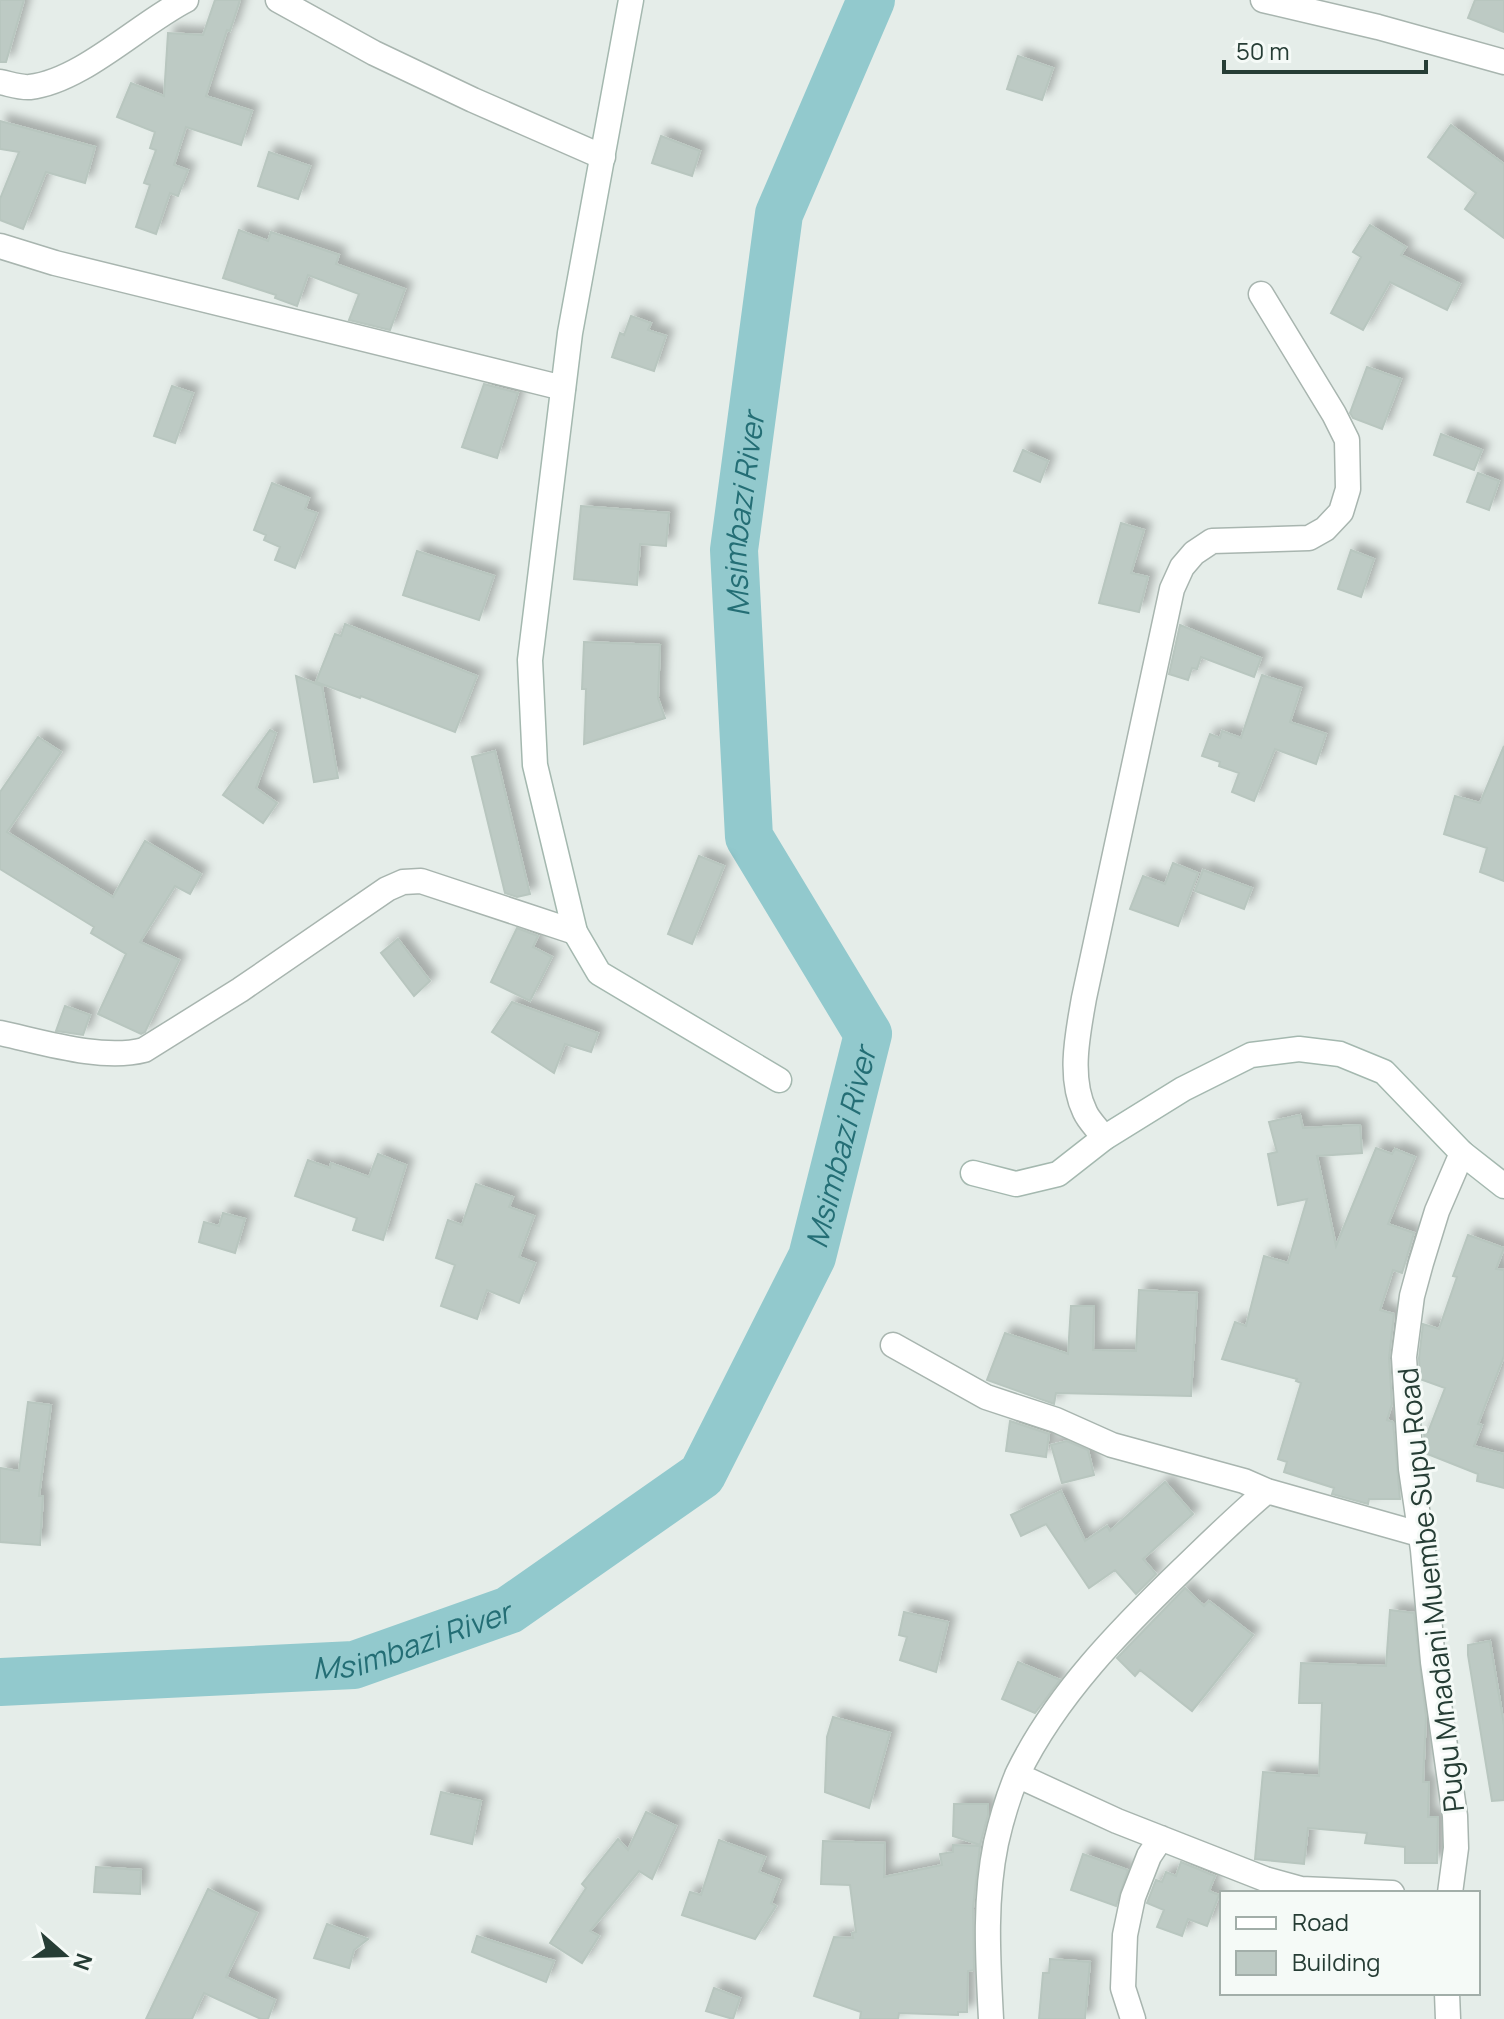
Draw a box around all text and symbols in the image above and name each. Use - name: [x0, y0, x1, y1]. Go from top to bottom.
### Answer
- scale bar: [1224, 24, 1426, 74]
- text: 50 m: [1236, 34, 1290, 67]
- water label: Msimbazi River: [713, 406, 773, 618]
- water label: Msimbazi River: [795, 1038, 886, 1252]
- street label: Pugu Mnadani Muembe Supu Road: [1388, 1366, 1472, 1814]
- water label: Msimbazi River: [312, 1589, 520, 1687]
- legend: [1220, 1891, 1480, 1995]
- text: Road: [1292, 1905, 1349, 1938]
- north arrow: [24, 1915, 104, 1995]
- text: Building: [1292, 1945, 1380, 1978]
- text: N: [66, 1949, 100, 1974]

